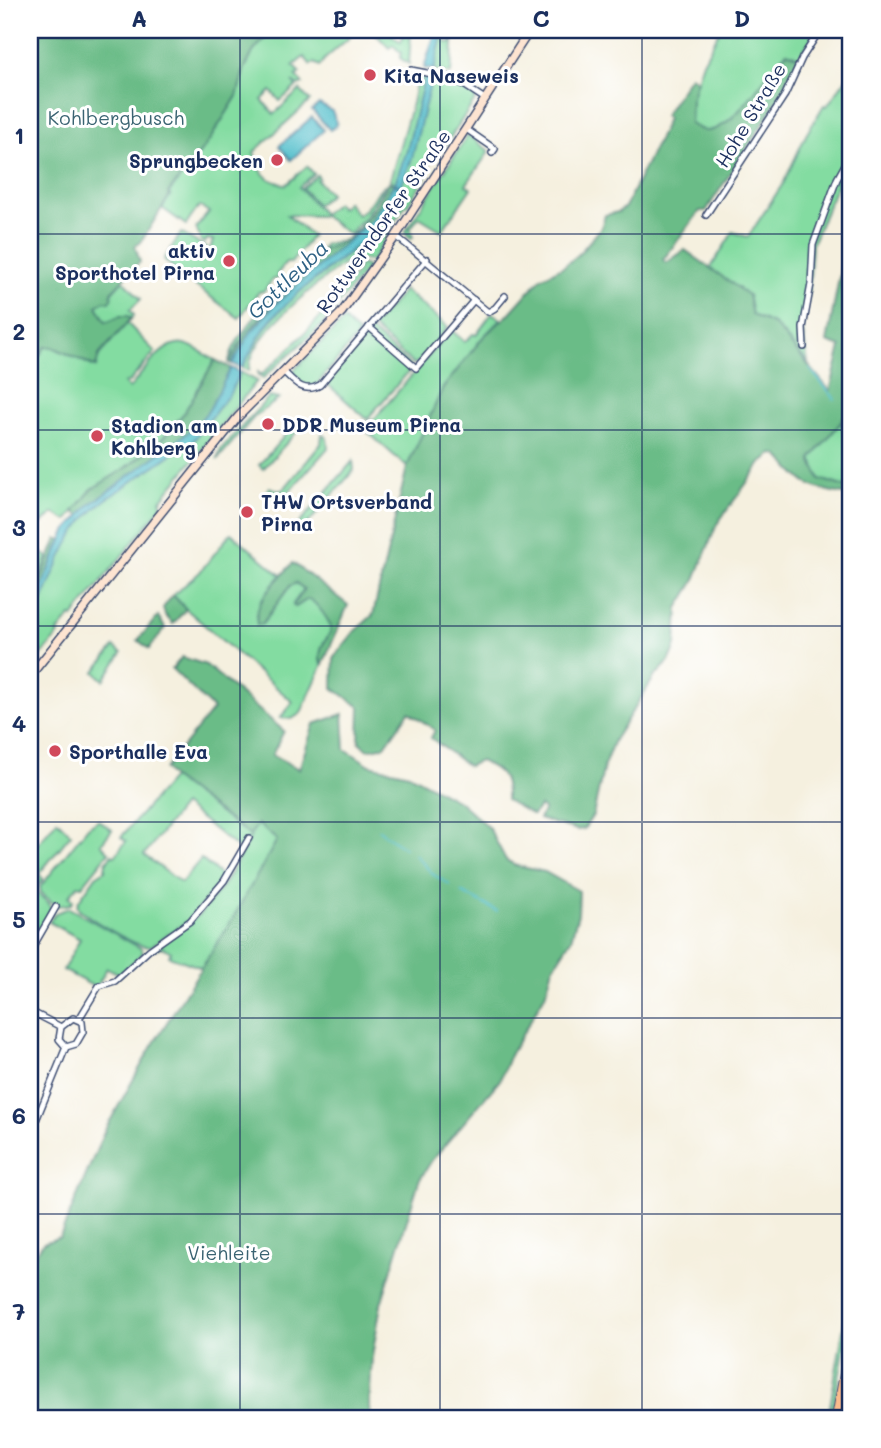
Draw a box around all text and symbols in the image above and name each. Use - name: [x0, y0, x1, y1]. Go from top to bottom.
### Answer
- text: A: [131, 3, 147, 33]
- text: B: [332, 3, 348, 33]
- text: C: [532, 3, 550, 33]
- text: D: [734, 3, 750, 33]
- street label: Hohe Straße: [709, 58, 791, 172]
- place label: Kita Naseweis: [384, 63, 519, 88]
- marker: Kita Naseweis: [362, 67, 378, 83]
- park label: Kohlbergbusch: [48, 105, 184, 130]
- text: 1: [14, 120, 24, 150]
- street label: Rottwerndorfer Straße: [310, 124, 456, 318]
- place label: Sprungbecken: [129, 148, 263, 173]
- marker: Sprungbecken: [269, 152, 285, 168]
- water label: Gottleuba: [241, 234, 333, 324]
- place label: aktiv Sporthotel Pirna: [55, 238, 215, 285]
- marker: aktiv Sporthotel Pirna: [221, 253, 237, 269]
- text: 2: [13, 316, 25, 346]
- place label: DDR Museum Pirna: [282, 412, 461, 437]
- place label: Stadion am Kohlberg: [111, 413, 217, 460]
- marker: DDR Museum Pirna: [260, 416, 276, 432]
- marker: Stadion am Kohlberg: [89, 428, 105, 444]
- place label: THW Ortsverband Pirna: [261, 489, 432, 536]
- marker: THW Ortsverband Pirna: [239, 504, 255, 520]
- text: 3: [12, 512, 26, 542]
- text: 4: [12, 708, 26, 738]
- place label: Sporthalle Eva: [69, 739, 208, 764]
- marker: Sporthalle Eva: [47, 743, 63, 759]
- text: 5: [12, 904, 26, 934]
- text: 6: [12, 1100, 26, 1130]
- park label: Viehleite: [188, 1240, 270, 1265]
- text: 7: [13, 1296, 26, 1326]

